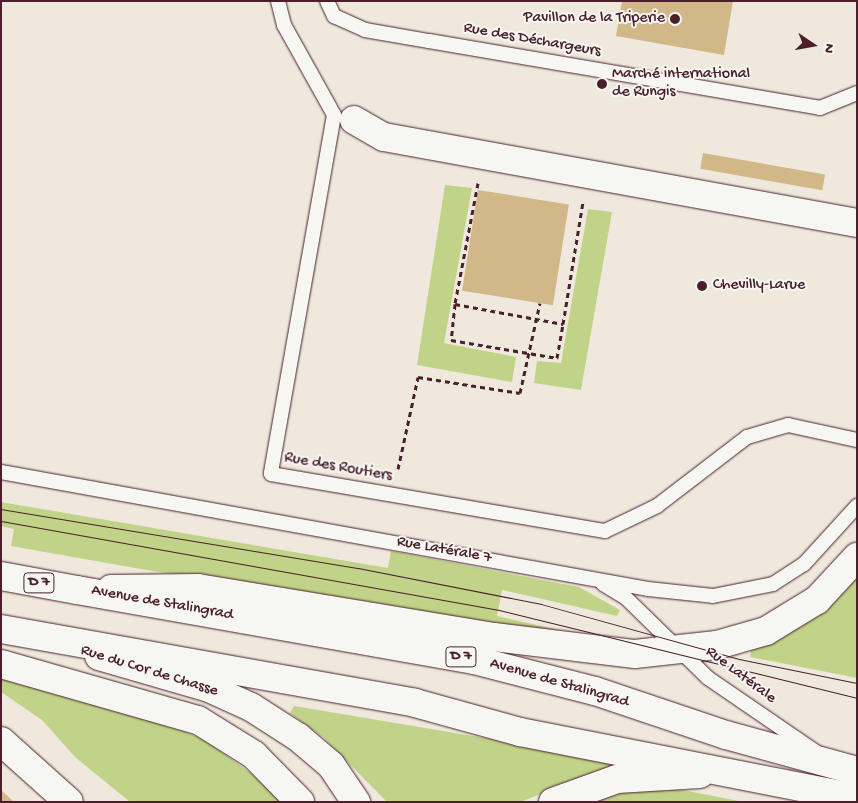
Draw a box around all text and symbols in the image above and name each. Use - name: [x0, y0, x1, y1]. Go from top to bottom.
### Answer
- place label: Pavillon de la Triperie: [524, 9, 665, 29]
- marker: Pavillon de la Triperie: [669, 13, 681, 25]
- street label: Rue des Déchargeurs: [462, 19, 602, 63]
- north arrow: [788, 20, 838, 70]
- text: N: [819, 42, 837, 54]
- place label: Marché international de Rungis: [612, 65, 750, 103]
- marker: Marché international de Rungis: [596, 78, 608, 90]
- place label: Chevilly-Larue: [713, 276, 805, 296]
- marker: Chevilly-Larue: [695, 279, 709, 293]
- street label: Rue des Routiers: [283, 449, 393, 487]
- street label: Rue Latérale 7: [395, 533, 493, 569]
- road number: D 7: [23, 570, 55, 596]
- street label: Avenue de Stalingrad: [90, 582, 234, 626]
- street label: Rue du Cor de Chasse: [78, 642, 220, 702]
- street label: Rue Latérale: [701, 643, 779, 709]
- road number: D 7: [445, 644, 477, 670]
- street label: Avenue de Stalingrad: [487, 655, 631, 713]

